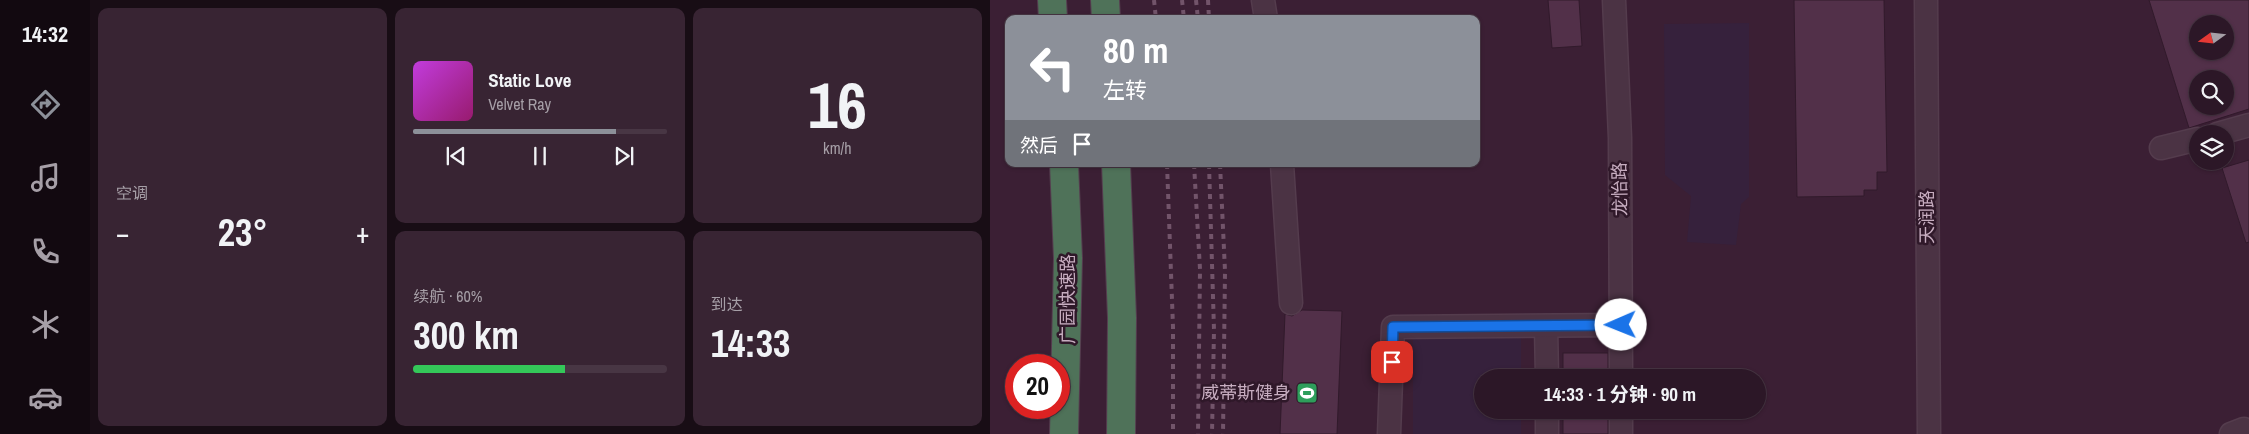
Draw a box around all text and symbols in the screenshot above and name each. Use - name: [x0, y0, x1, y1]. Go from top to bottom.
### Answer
- north arrow: [2189, 15, 2234, 60]
- map controls: [2189, 15, 2234, 170]
- text: 14:32: [22, 19, 68, 49]
- text: 80 m: [1103, 27, 1168, 74]
- icon: left: [1020, 35, 1085, 100]
- text: 16: [808, 61, 867, 148]
- text: Static Love: [488, 67, 571, 93]
- button: search: [2189, 70, 2234, 115]
- text: 左转: [1103, 75, 1147, 105]
- icon: directions: [28, 87, 63, 122]
- text: Velvet Ray: [488, 93, 551, 115]
- button: layers: [2189, 125, 2234, 170]
- icon: arrive: [1068, 130, 1096, 158]
- text: 然后: [1020, 132, 1058, 158]
- text: km/h: [823, 137, 852, 159]
- icon: previous: [442, 142, 470, 170]
- icon: pause: [526, 142, 554, 170]
- icon: next: [610, 142, 638, 170]
- icon: music: [28, 160, 63, 195]
- street label: 龙怡路: [1607, 162, 1632, 216]
- text: 空调: [116, 182, 148, 204]
- street label: 天润路: [1914, 190, 1939, 244]
- text: 23°: [218, 207, 268, 258]
- text: −: [116, 214, 129, 252]
- text: +: [356, 214, 369, 252]
- icon: phone: [28, 234, 63, 269]
- street label: 广园快速路: [1055, 254, 1080, 344]
- text: 续航 · 60%: [413, 285, 483, 307]
- text: 到达: [711, 293, 743, 315]
- position arrow: [1594, 298, 1646, 350]
- icon: climate: [28, 307, 63, 342]
- text: 300 km: [413, 310, 519, 361]
- text: 14:33: [711, 318, 790, 369]
- pin: [1371, 341, 1413, 383]
- icon: arrive: [1378, 348, 1406, 376]
- speed limit sign: 20: [1005, 354, 1070, 419]
- icon: car: [28, 380, 63, 415]
- place label: 威蒂斯健身: [1201, 380, 1291, 405]
- sports icon: 威蒂斯健身: [1295, 381, 1319, 405]
- text: 14:33 · 1 分钟 · 90 m: [1544, 381, 1696, 407]

